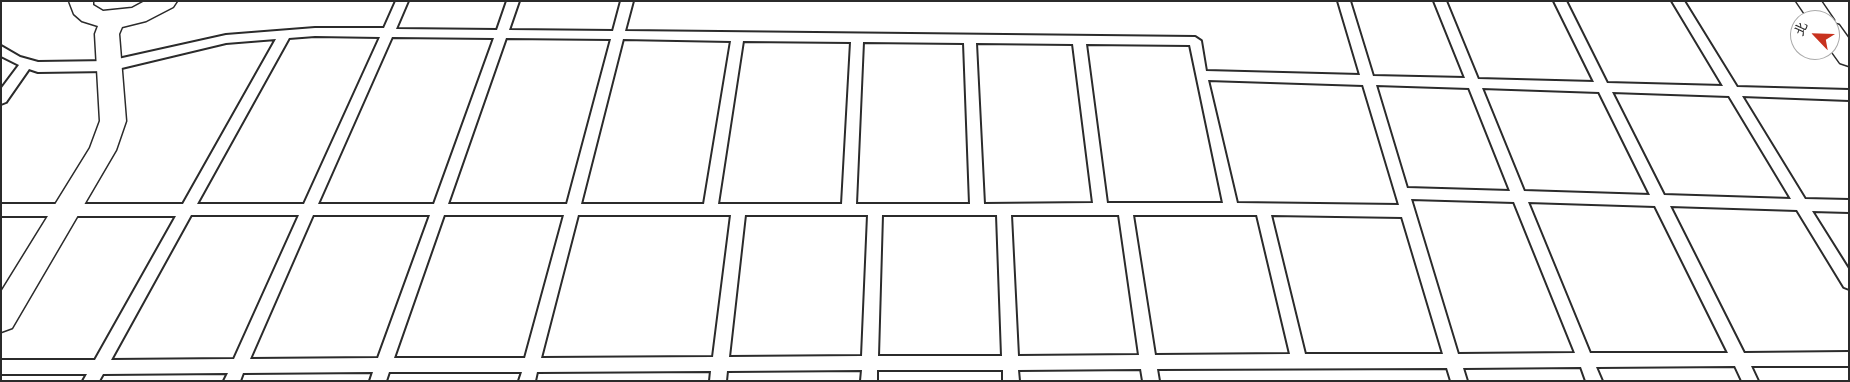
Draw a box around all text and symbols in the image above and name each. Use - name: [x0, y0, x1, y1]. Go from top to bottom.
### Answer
- north arrow: [1790, 10, 1840, 60]
- text: 北: [1789, 18, 1814, 40]

